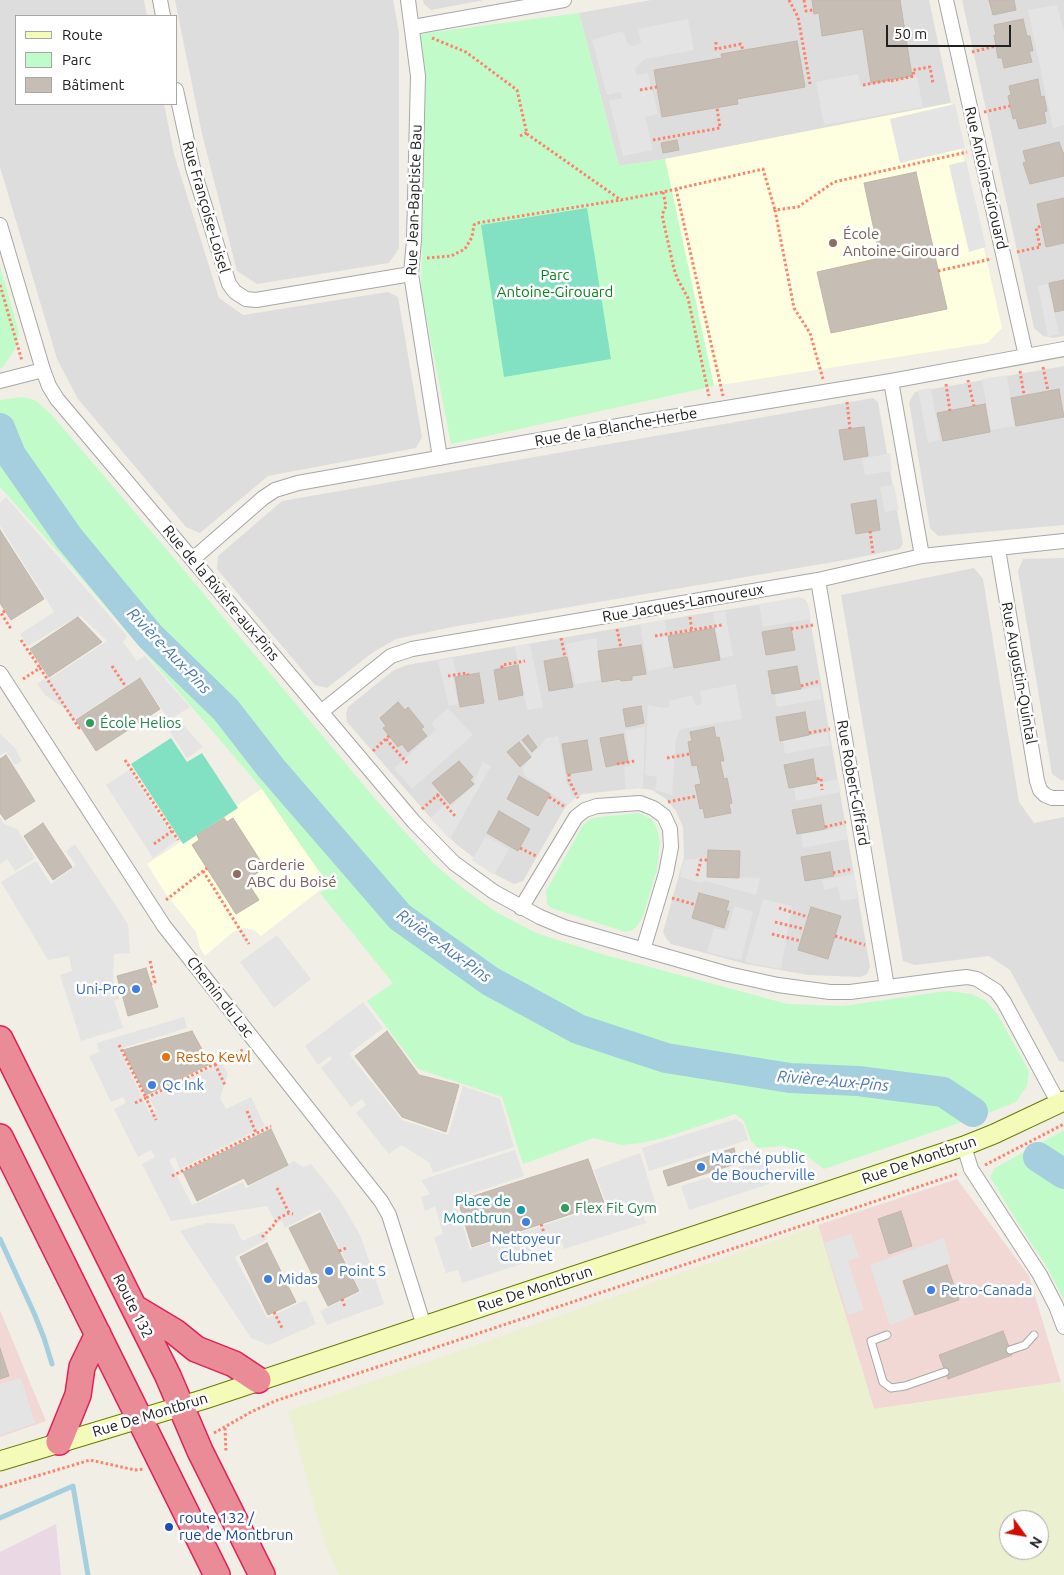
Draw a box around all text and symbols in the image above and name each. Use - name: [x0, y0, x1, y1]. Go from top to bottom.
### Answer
- legend: [15, 15, 178, 105]
- scale bar: [889, 15, 1014, 47]
- text: 50 m: [894, 25, 927, 42]
- text: Route: [62, 26, 103, 43]
- text: Parc: [62, 51, 91, 68]
- text: Bâtiment: [62, 76, 124, 93]
- street label: Rue Antoine-Girouard: [961, 105, 1011, 251]
- street label: Rue Jean-Baptiste Bau: [402, 124, 426, 276]
- street label: Rue Françoise-Loisel: [179, 139, 233, 275]
- place label: École Antoine-Girouard: [843, 225, 960, 260]
- marker: École Antoine-Girouard: [827, 237, 839, 249]
- park label: Parc Antoine-Girouard: [497, 266, 613, 301]
- street label: Rue de la Blanche-Herbe: [533, 404, 699, 450]
- street label: Rue de la Rivière-aux-Pins: [159, 521, 283, 665]
- street label: Rue Jacques-Lamoureux: [601, 580, 765, 626]
- street label: Rue Augustin-Quintal: [998, 601, 1040, 745]
- water label: Rivière-Aux-Pins: [123, 604, 215, 698]
- place label: École Helios: [100, 714, 181, 732]
- marker: École Helios: [84, 717, 96, 729]
- street label: Rue Robert-Giffard: [833, 719, 873, 847]
- place label: Garderie ABC du Boisé: [247, 856, 336, 891]
- marker: Garderie ABC du Boisé: [231, 868, 243, 880]
- water label: Rivière-Aux-Pins: [393, 905, 495, 987]
- street label: Chemin du Lac: [183, 953, 257, 1041]
- place label: Uni-Pro: [76, 980, 126, 998]
- marker: Uni-Pro: [130, 983, 142, 995]
- place label: Resto Kewl: [176, 1048, 251, 1066]
- marker: Resto Kewl: [160, 1051, 172, 1063]
- water label: Rivière-Aux-Pins: [776, 1067, 890, 1095]
- place label: Qc Ink: [162, 1076, 204, 1094]
- marker: Qc Ink: [146, 1079, 158, 1091]
- street label: Rue De Montbrun: [859, 1132, 979, 1188]
- place label: Marché public de Boucherville: [711, 1149, 815, 1184]
- marker: Marché public de Boucherville: [695, 1161, 707, 1173]
- place label: Place de Montbrun: [443, 1192, 511, 1227]
- place label: Flex Fit Gym: [575, 1199, 657, 1217]
- marker: Flex Fit Gym: [559, 1202, 571, 1214]
- marker: Place de Montbrun: [515, 1204, 527, 1216]
- marker: Nettoyeur Clubnet: [520, 1216, 532, 1228]
- place label: Nettoyeur Clubnet: [491, 1230, 561, 1265]
- place label: Point S: [339, 1262, 386, 1280]
- street label: Rue De Montbrun: [475, 1262, 595, 1316]
- marker: Point S: [323, 1265, 335, 1277]
- place label: Midas: [278, 1270, 318, 1288]
- street label: Route 132: [109, 1271, 157, 1341]
- marker: Midas: [262, 1273, 274, 1285]
- place label: Petro-Canada: [941, 1281, 1032, 1299]
- marker: Petro-Canada: [925, 1284, 937, 1296]
- street label: Rue De Montbrun: [90, 1389, 210, 1441]
- place label: route 132 / rue de Montbrun: [179, 1509, 293, 1544]
- north arrow: [999, 1510, 1049, 1560]
- marker: route 132 / rue de Montbrun: [163, 1521, 175, 1533]
- text: N: [1026, 1534, 1045, 1551]

